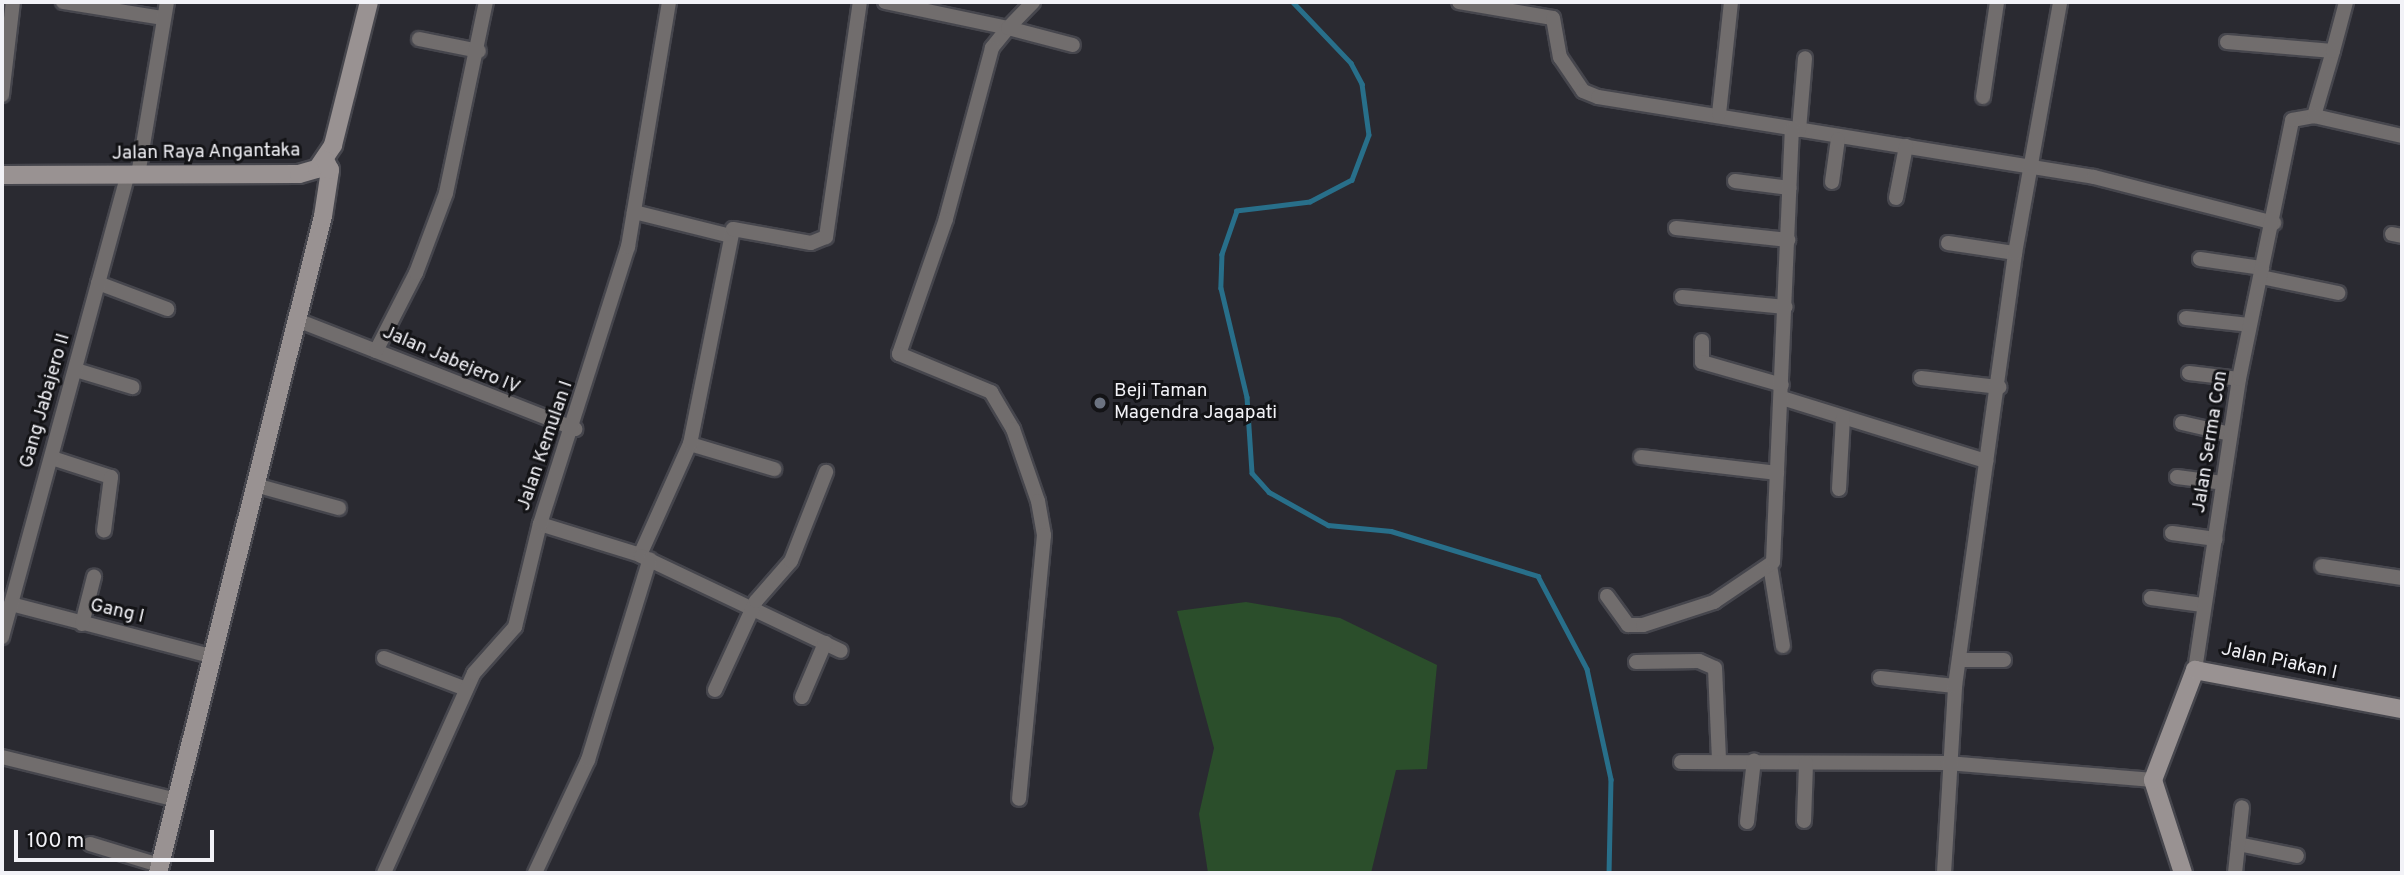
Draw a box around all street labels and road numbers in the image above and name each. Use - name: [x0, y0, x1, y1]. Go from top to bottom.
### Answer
- street label: Jalan Raya Angantaka: [111, 140, 301, 166]
- street label: Jalan Jabejero IV: [379, 322, 523, 400]
- street label: Gang Jabajero II: [16, 331, 76, 471]
- street label: Jalan Serma Con: [2188, 369, 2234, 515]
- street label: Jalan Kemulan I: [513, 378, 579, 514]
- street label: Gang I: [88, 595, 146, 629]
- street label: Jalan Piakan I: [2219, 639, 2339, 685]

